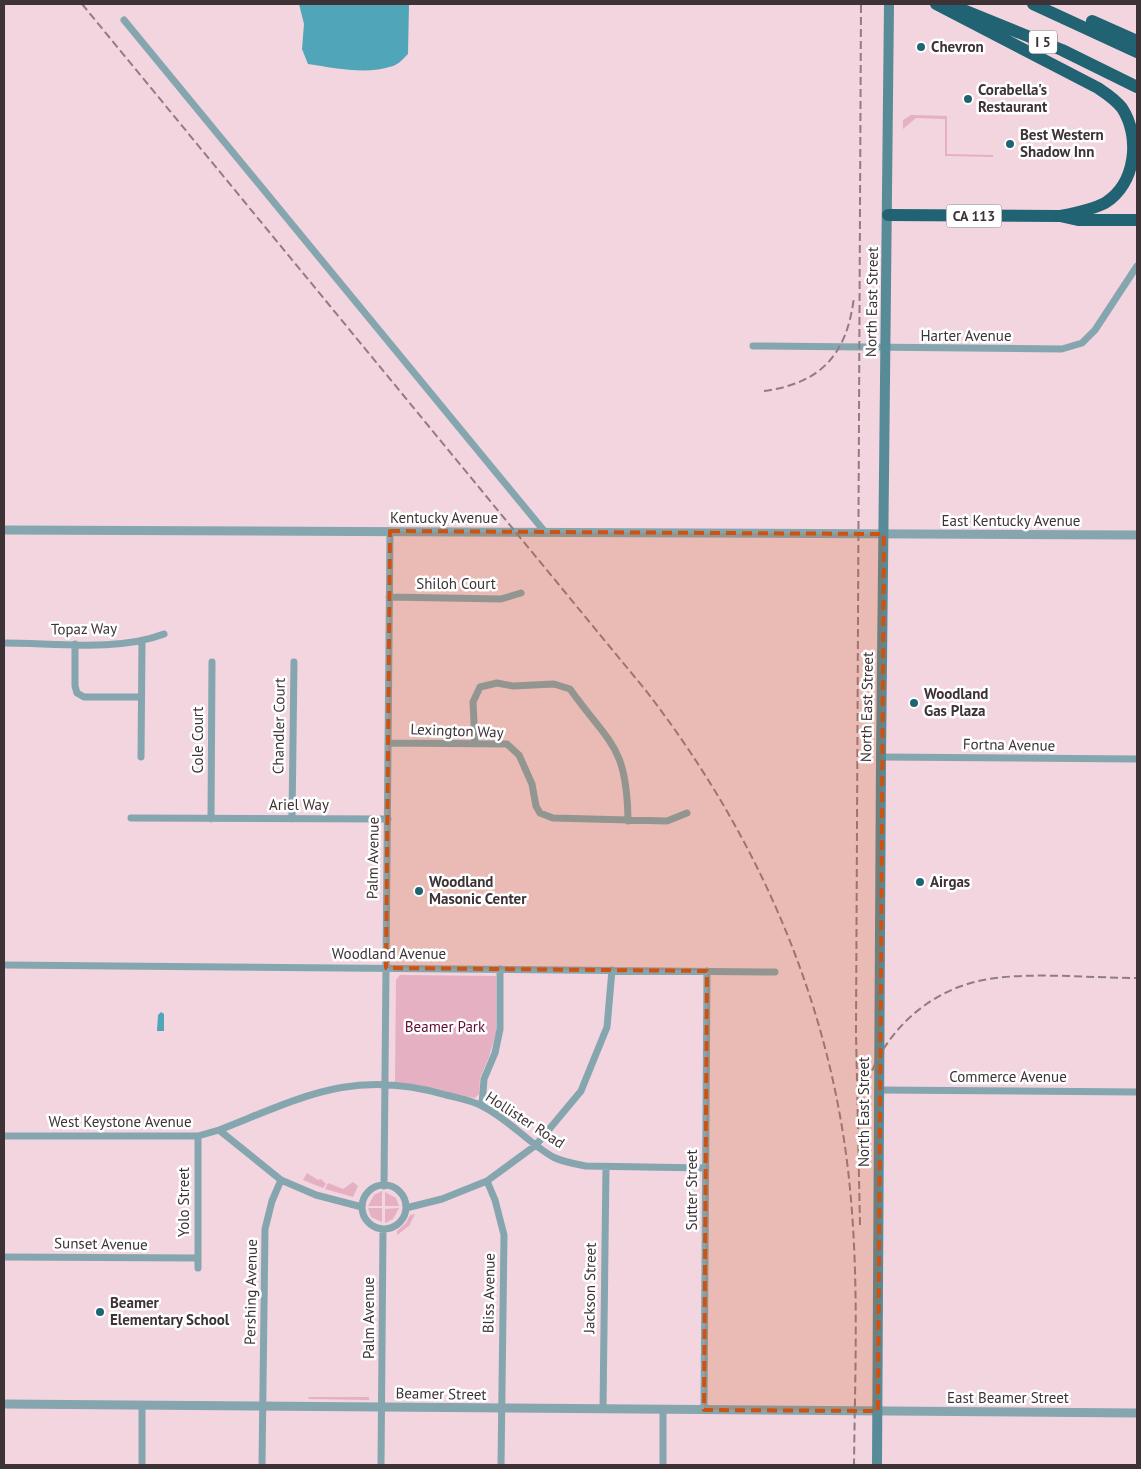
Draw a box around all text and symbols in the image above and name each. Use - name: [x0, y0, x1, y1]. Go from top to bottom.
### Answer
- road number: I 5: [1029, 31, 1057, 54]
- place label: Chevron: [931, 37, 984, 56]
- marker: Chevron: [915, 41, 927, 53]
- place label: Corabella's Restaurant: [978, 80, 1048, 116]
- marker: Corabella's Restaurant: [962, 93, 974, 105]
- place label: Best Western Shadow Inn: [1020, 125, 1104, 161]
- marker: Best Western Shadow Inn: [1004, 138, 1016, 150]
- road number: CA 113: [946, 205, 1002, 228]
- street label: North East Street: [861, 247, 882, 357]
- street label: Harter Avenue: [920, 326, 1012, 345]
- street label: Kentucky Avenue: [390, 508, 498, 527]
- street label: East Kentucky Avenue: [942, 511, 1080, 530]
- street label: Shiloh Court: [416, 574, 496, 593]
- street label: Topaz Way: [51, 618, 117, 639]
- street label: North East Street: [856, 652, 877, 762]
- street label: Chandler Court: [268, 678, 289, 774]
- place label: Woodland Gas Plaza: [924, 684, 988, 720]
- marker: Woodland Gas Plaza: [908, 697, 920, 709]
- street label: Cole Court: [188, 707, 207, 773]
- street label: Lexington Way: [410, 719, 504, 742]
- street label: Fortna Avenue: [963, 734, 1055, 755]
- street label: Ariel Way: [269, 795, 329, 814]
- street label: Palm Avenue: [362, 817, 383, 899]
- place label: Woodland Masonic Center: [429, 872, 527, 908]
- place label: Airgas: [930, 872, 970, 891]
- marker: Airgas: [914, 876, 926, 888]
- marker: Woodland Masonic Center: [413, 885, 425, 897]
- street label: Woodland Avenue: [332, 944, 446, 963]
- park label: Beamer Park: [405, 1017, 486, 1036]
- street label: North East Street: [854, 1057, 873, 1167]
- street label: Commerce Avenue: [949, 1067, 1067, 1086]
- street label: Hollister Road: [482, 1087, 568, 1152]
- street label: West Keystone Avenue: [49, 1112, 192, 1131]
- street label: Sutter Street: [682, 1149, 701, 1231]
- street label: Yolo Street: [174, 1167, 193, 1237]
- street label: Sunset Avenue: [54, 1233, 148, 1254]
- street label: Pershing Avenue: [240, 1239, 261, 1345]
- street label: Jackson Street: [579, 1243, 600, 1334]
- street label: Bliss Avenue: [478, 1253, 499, 1333]
- street label: Palm Avenue: [359, 1277, 378, 1359]
- place label: Beamer Elementary School: [110, 1293, 230, 1329]
- marker: Beamer Elementary School: [94, 1306, 106, 1318]
- street label: Beamer Street: [395, 1383, 487, 1404]
- street label: East Beamer Street: [947, 1388, 1069, 1407]

